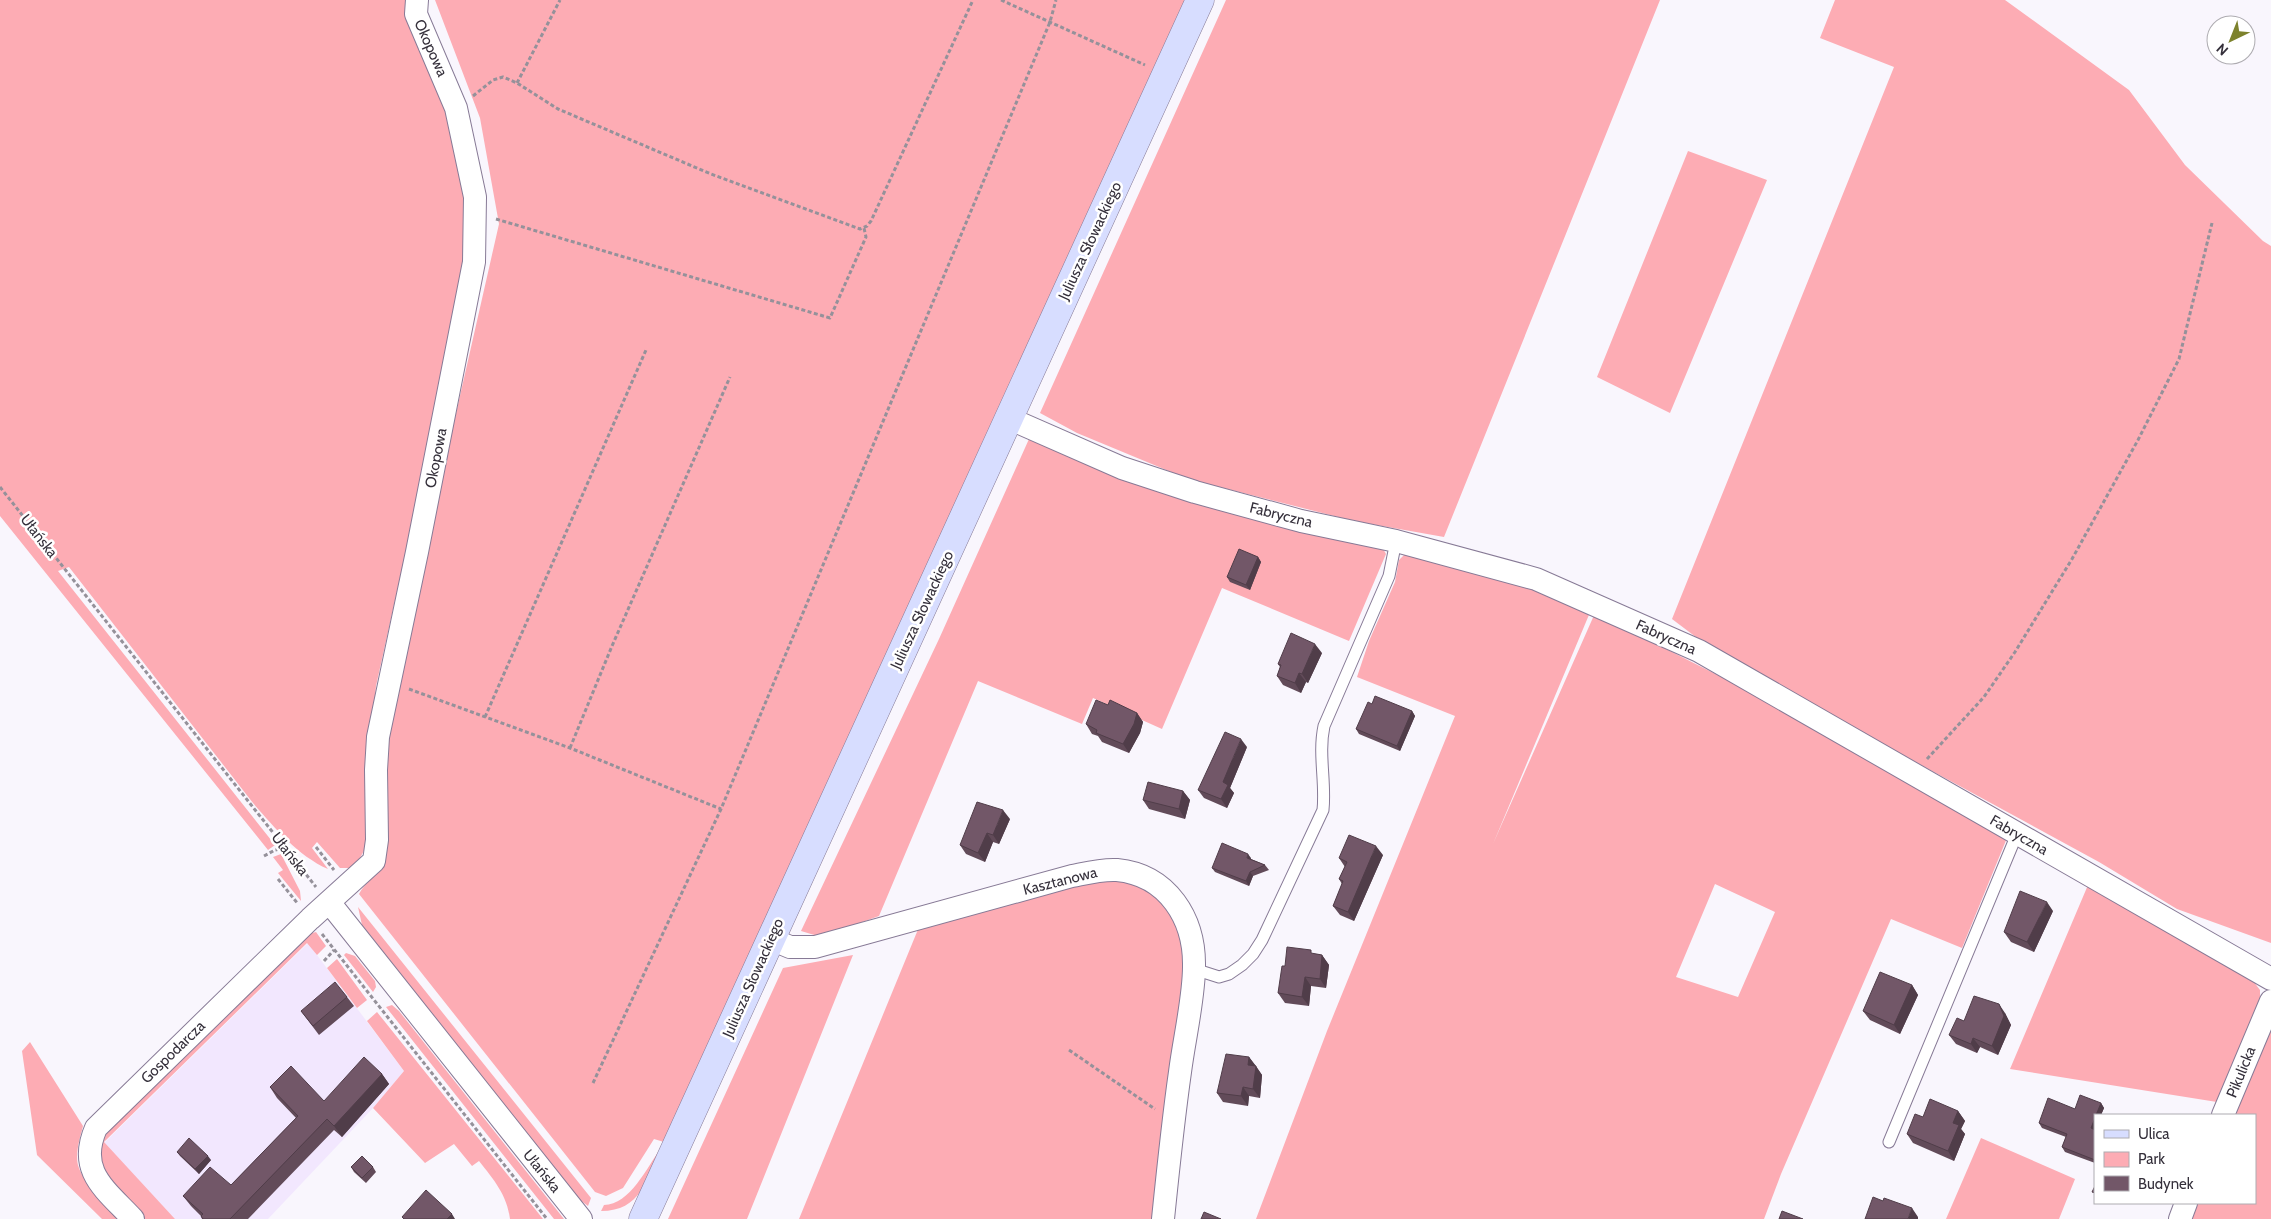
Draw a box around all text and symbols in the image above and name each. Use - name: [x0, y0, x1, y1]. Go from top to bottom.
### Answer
- north arrow: [2206, 15, 2256, 65]
- street label: Okopowa: [410, 17, 452, 80]
- text: N: [2212, 40, 2232, 59]
- street label: Juliusza Słowackiego: [1054, 179, 1125, 304]
- street label: Okopowa: [421, 426, 451, 489]
- street label: Fabryczna: [1248, 499, 1315, 532]
- street label: Ułańska: [17, 511, 62, 562]
- street label: Juliusza Słowackiego: [886, 548, 957, 673]
- street label: Fabryczna: [1633, 616, 1700, 659]
- street label: Fabryczna: [1987, 811, 2052, 859]
- street label: Ułańska: [268, 829, 313, 880]
- street label: Kasztanowa: [1021, 863, 1100, 899]
- street label: Juliusza Słowackiego: [718, 916, 787, 1041]
- street label: Gospodarcza: [137, 1016, 209, 1087]
- street label: Pikulicka: [2223, 1043, 2260, 1100]
- legend: [2094, 1114, 2256, 1204]
- text: Ulica: [2138, 1125, 2170, 1143]
- street label: Ułańska: [519, 1146, 565, 1197]
- text: Park: [2138, 1150, 2165, 1168]
- text: Budynek: [2138, 1175, 2194, 1193]

